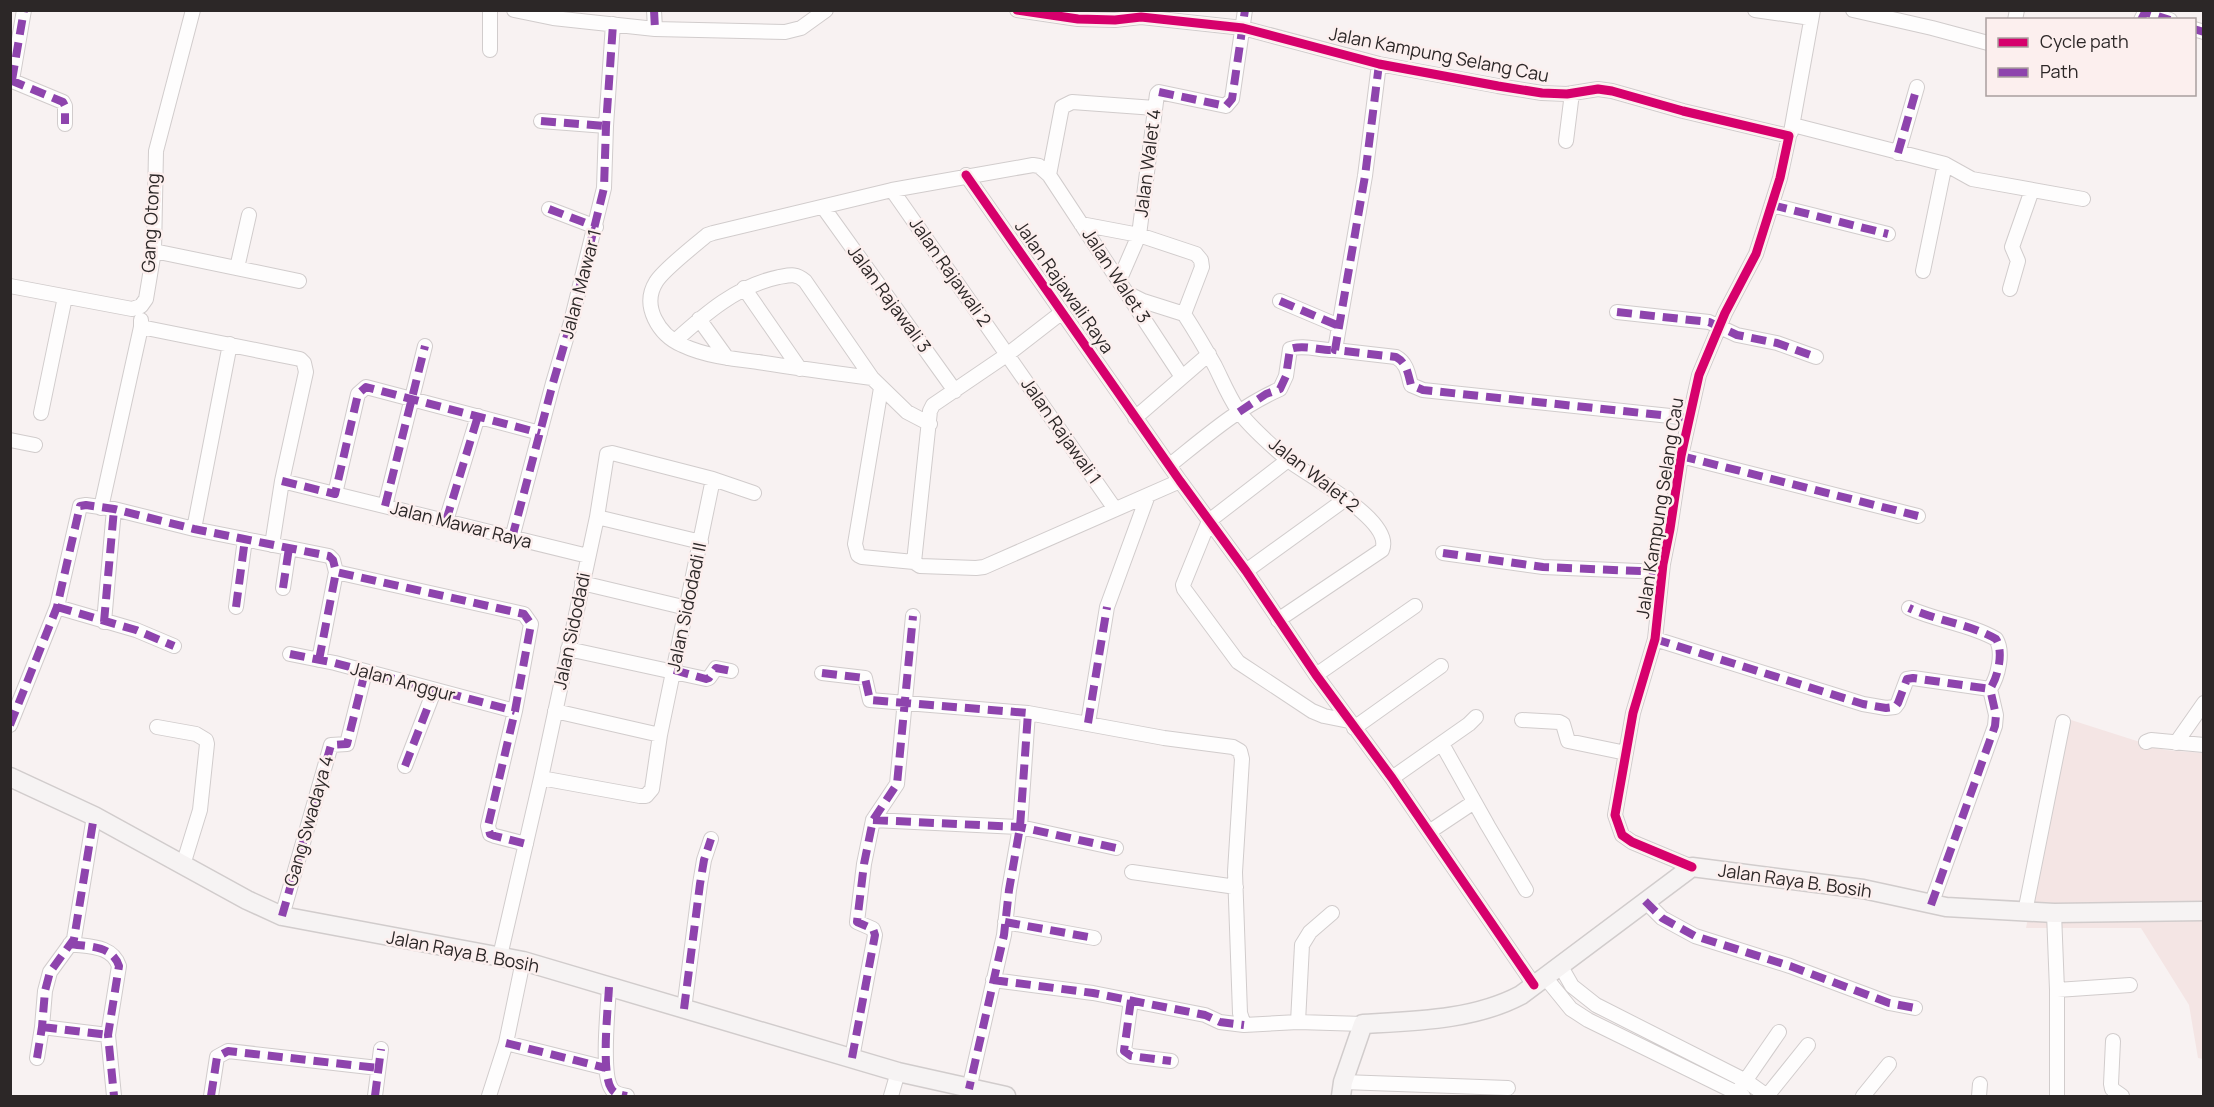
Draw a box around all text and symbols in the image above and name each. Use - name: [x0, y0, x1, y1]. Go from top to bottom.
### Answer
- legend: [1986, 18, 2196, 96]
- street label: Jalan Kampung Selang Cau: [1327, 21, 1551, 87]
- text: Cycle path: [2040, 29, 2129, 53]
- text: Path: [2040, 59, 2078, 83]
- street label: Jalan Walet 4: [1128, 107, 1166, 218]
- street label: Gang Otong: [135, 173, 165, 273]
- street label: Jalan Rajawali 2: [904, 212, 997, 331]
- street label: Jalan Rajawali Raya: [1010, 215, 1120, 358]
- street label: Jalan Walet 3: [1077, 223, 1156, 327]
- street label: Jalan Mawar 1: [554, 227, 606, 341]
- street label: Jalan Rajawali 3: [843, 240, 937, 357]
- street label: Jalan Rajawali 1: [1016, 372, 1107, 488]
- street label: Jalan Kampung Selang Cau: [1630, 396, 1688, 620]
- street label: Jalan Walet 2: [1264, 431, 1365, 517]
- street label: Jalan Mawar Raya: [388, 495, 534, 553]
- street label: Jalan Sidodadi II: [661, 540, 711, 673]
- street label: Jalan Sidodadi: [547, 570, 595, 691]
- street label: Jalan Anggur: [348, 656, 459, 707]
- street label: Gang Swadaya 4: [278, 752, 338, 889]
- street label: Jalan Raya B. Bosih: [1717, 857, 1874, 903]
- street label: Jalan Raya B. Bosih: [385, 924, 542, 978]

